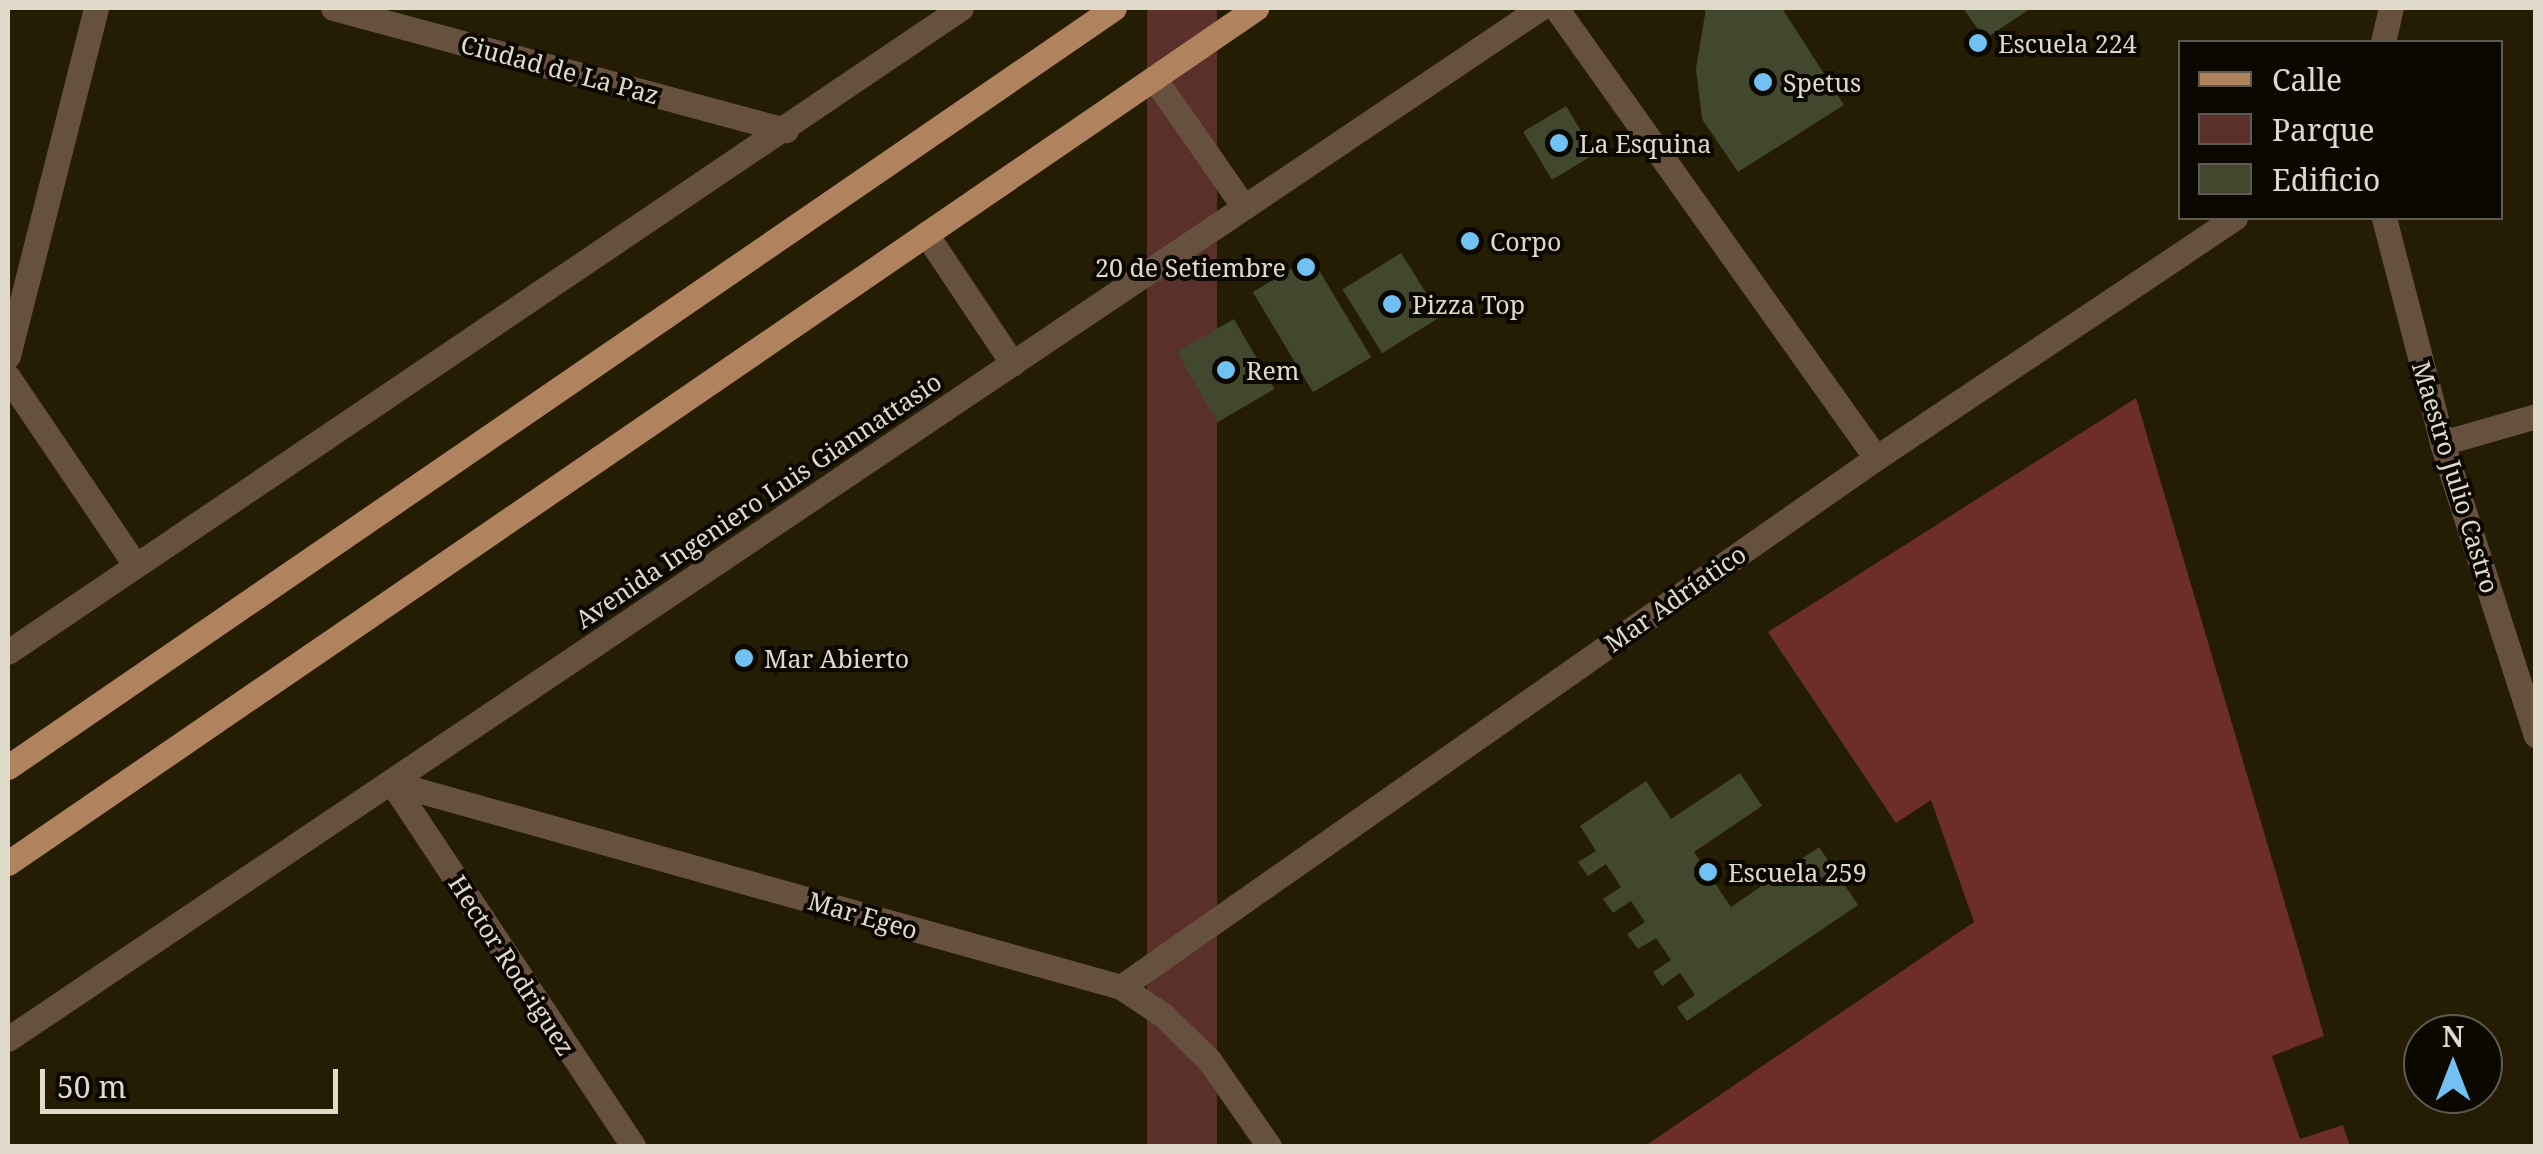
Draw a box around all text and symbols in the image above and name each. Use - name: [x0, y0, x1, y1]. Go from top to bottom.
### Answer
- street label: Ciudad de La Paz: [458, 28, 662, 110]
- place label: Escuela 224: [1998, 28, 2137, 58]
- marker: Escuela 224: [1967, 32, 1989, 54]
- legend: [2178, 40, 2503, 220]
- text: Calle: [2272, 59, 2342, 100]
- place label: Spetus: [1783, 67, 1861, 97]
- marker: Spetus: [1752, 71, 1774, 93]
- text: Parque: [2272, 109, 2375, 150]
- place label: La Esquina: [1579, 128, 1711, 158]
- marker: La Esquina: [1548, 132, 1570, 154]
- text: Edificio: [2272, 159, 2380, 200]
- place label: Corpo: [1490, 226, 1561, 256]
- marker: Corpo: [1459, 230, 1481, 252]
- place label: 20 de Setiembre: [1095, 252, 1286, 282]
- marker: 20 de Setiembre: [1295, 256, 1317, 278]
- place label: Pizza Top: [1412, 289, 1525, 319]
- marker: Pizza Top: [1381, 293, 1403, 315]
- place label: Rem: [1246, 355, 1299, 385]
- street label: Maestro Julio Castro: [2406, 357, 2506, 597]
- marker: Rem: [1215, 359, 1237, 381]
- street label: Avenida Ingeniero Luis Giannattasio: [569, 366, 947, 634]
- street label: Mar Adríatico: [1599, 538, 1751, 658]
- place label: Mar Abierto: [764, 643, 909, 673]
- marker: Mar Abierto: [733, 647, 755, 669]
- place label: Escuela 259: [1728, 857, 1867, 887]
- marker: Escuela 259: [1697, 861, 1719, 883]
- street label: Hector Rodriguez: [443, 869, 581, 1061]
- street label: Mar Egeo: [805, 885, 921, 945]
- north arrow: [2403, 1014, 2503, 1114]
- text: N: [2442, 1017, 2464, 1055]
- scale bar: [45, 1049, 342, 1111]
- text: 50 m: [57, 1066, 127, 1107]

